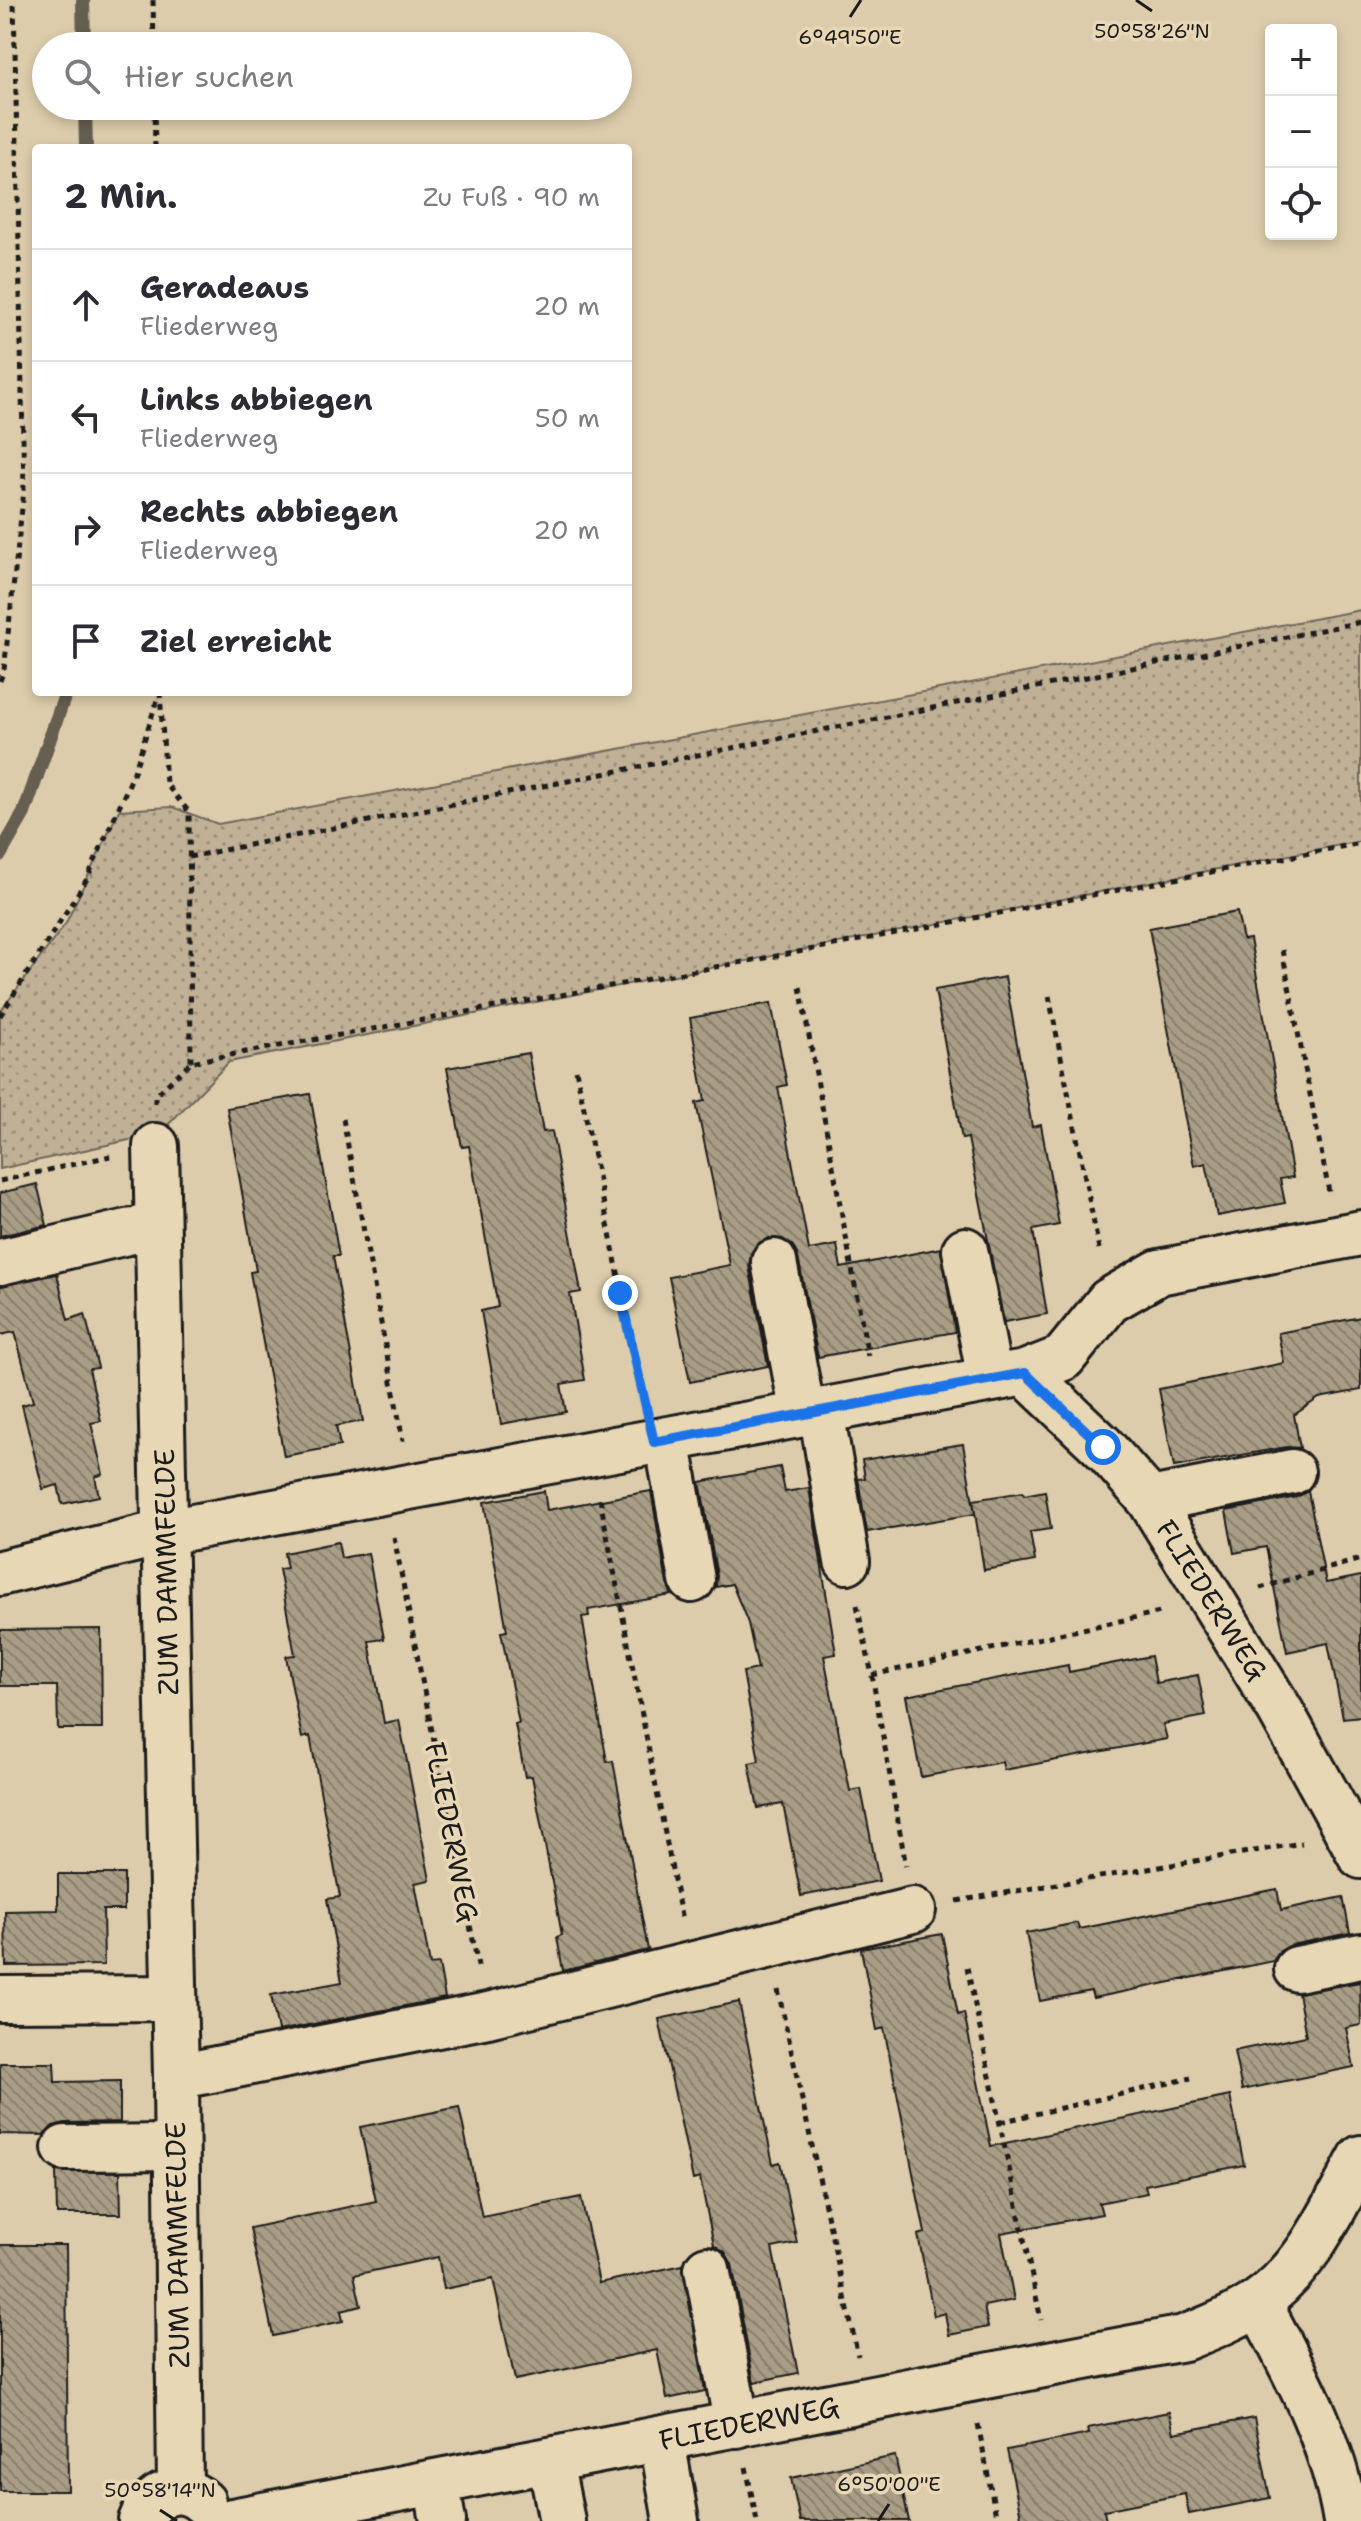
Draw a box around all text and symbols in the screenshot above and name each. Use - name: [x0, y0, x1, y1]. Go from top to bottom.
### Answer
- text: 50°58'26"N: [1094, 18, 1210, 44]
- text: 6°49'50"E: [798, 24, 902, 50]
- map controls: [1265, 24, 1337, 240]
- button: +: [1265, 24, 1337, 96]
- search box: [32, 32, 632, 120]
- icon: search: [60, 54, 104, 98]
- text: Hier suchen: [124, 56, 294, 97]
- button: −: [1265, 96, 1337, 168]
- button: locate: [1265, 168, 1337, 240]
- text: 2 Min.: [64, 173, 177, 219]
- text: Zu Fuß · 90 m: [423, 179, 600, 214]
- text: Geradeaus: [140, 267, 309, 308]
- icon: ahead: [64, 283, 108, 327]
- text: 20 m: [533, 288, 600, 323]
- text: Fliederweg: [140, 308, 278, 343]
- text: Links abbiegen: [140, 379, 373, 420]
- icon: left: [64, 395, 108, 439]
- text: 50 m: [535, 400, 600, 435]
- text: Fliederweg: [140, 420, 278, 455]
- text: Rechts abbiegen: [140, 491, 398, 532]
- icon: right: [64, 507, 108, 551]
- text: 20 m: [533, 512, 600, 547]
- text: Fliederweg: [140, 532, 278, 567]
- icon: arrive: [64, 619, 108, 663]
- text: Ziel erreicht: [140, 621, 332, 662]
- route end: [602, 1275, 638, 1311]
- route start: [1085, 1429, 1121, 1465]
- street label: ZUM DAMMFELDE: [145, 1448, 187, 1696]
- street label: FLIEDERWEG: [1147, 1512, 1277, 1688]
- street label: FLIEDERWEG: [416, 1739, 488, 1925]
- street label: ZUM DAMMFELDE: [156, 2121, 198, 2369]
- street label: FLIEDERWEG: [656, 2387, 842, 2459]
- text: 6°50'00"E: [837, 2471, 941, 2497]
- text: 50°58'14"N: [104, 2477, 216, 2503]

